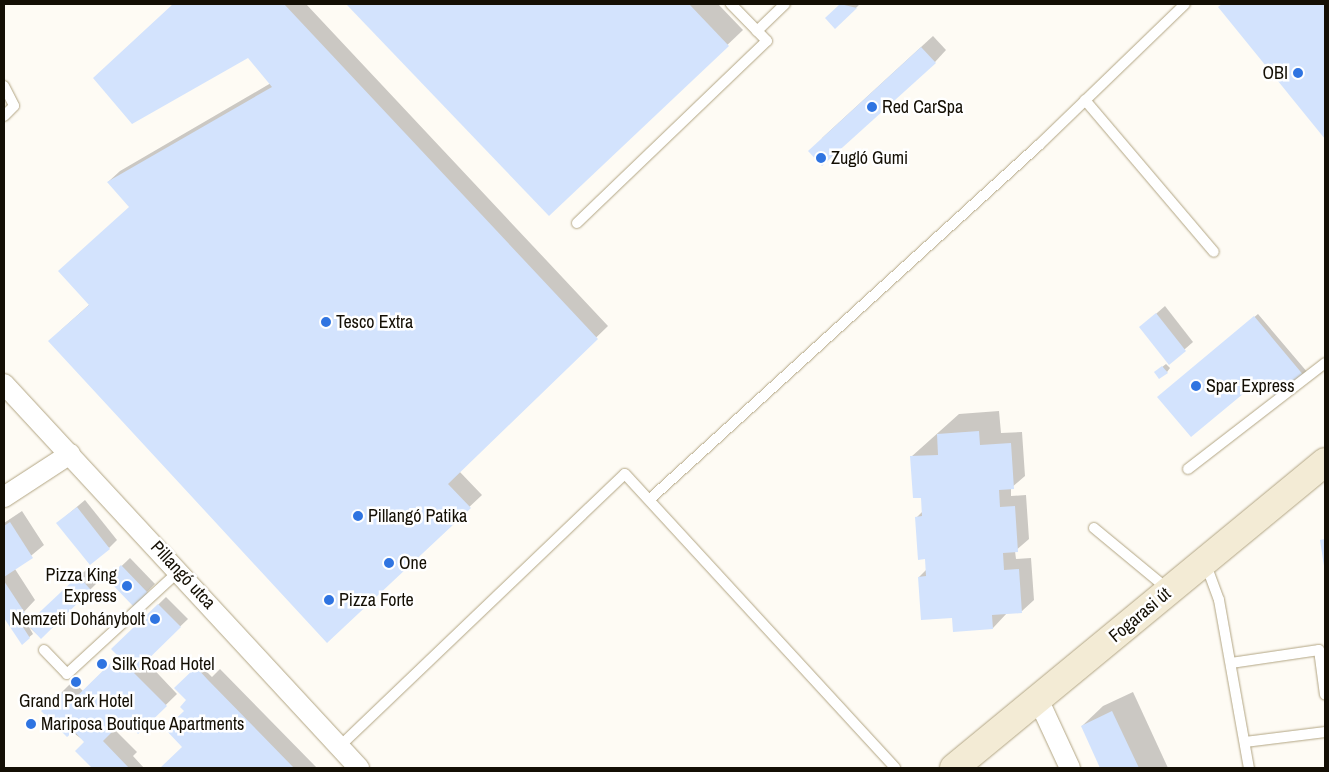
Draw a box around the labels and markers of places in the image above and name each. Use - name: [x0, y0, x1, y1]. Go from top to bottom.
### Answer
- place label: OBI: [1263, 62, 1288, 84]
- marker: OBI: [1292, 67, 1304, 79]
- place label: Red CarSpa: [882, 96, 963, 118]
- marker: Red CarSpa: [866, 101, 878, 113]
- place label: Zugló Gumi: [831, 147, 908, 169]
- marker: Zugló Gumi: [815, 152, 827, 164]
- place label: Tesco Extra: [336, 311, 413, 333]
- marker: Tesco Extra: [320, 316, 332, 328]
- place label: Spar Express: [1206, 375, 1295, 397]
- marker: Spar Express: [1190, 380, 1202, 392]
- place label: Pillangó Patika: [368, 505, 467, 527]
- marker: Pillangó Patika: [352, 510, 364, 522]
- place label: One: [399, 552, 427, 574]
- marker: One: [383, 557, 395, 569]
- place label: Pizza King Express: [46, 565, 117, 608]
- marker: Pizza King Express: [121, 580, 133, 592]
- place label: Pizza Forte: [339, 589, 414, 611]
- marker: Pizza Forte: [323, 594, 335, 606]
- place label: Nemzeti Dohánybolt: [11, 608, 145, 630]
- marker: Nemzeti Dohánybolt: [149, 613, 161, 625]
- place label: Silk Road Hotel: [112, 653, 215, 675]
- marker: Silk Road Hotel: [96, 658, 108, 670]
- marker: Grand Park Hotel: [70, 676, 82, 688]
- place label: Grand Park Hotel: [19, 690, 133, 712]
- place label: Mariposa Boutique Apartments: [41, 713, 245, 735]
- marker: Mariposa Boutique Apartments: [25, 718, 37, 730]

